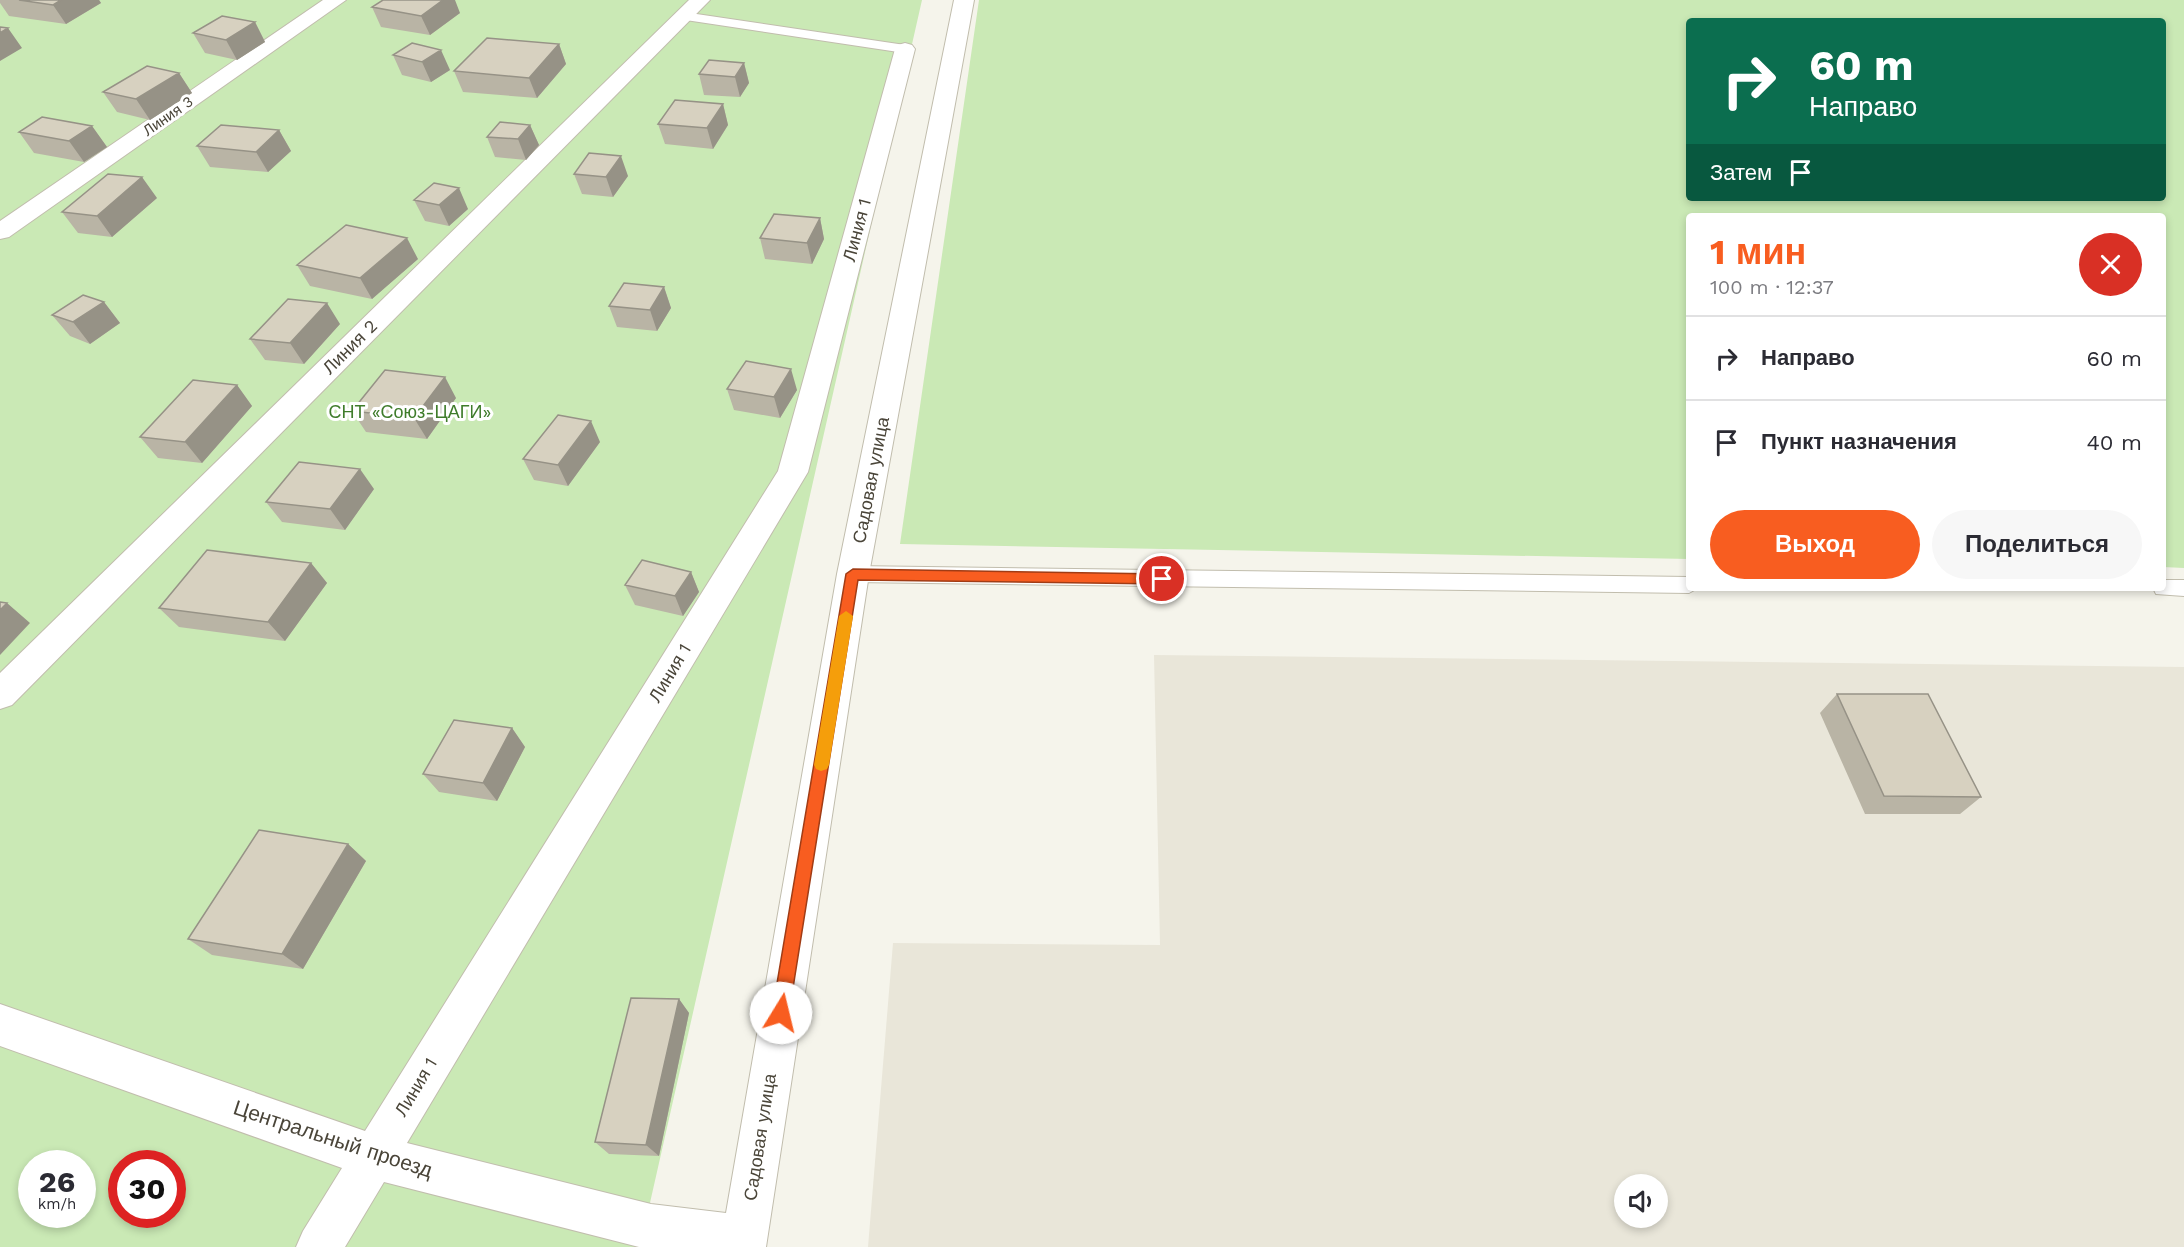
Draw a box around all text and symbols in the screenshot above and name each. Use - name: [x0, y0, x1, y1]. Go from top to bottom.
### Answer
- text: 60 m: [1809, 41, 1913, 90]
- icon: right: [1710, 42, 1788, 120]
- text: Направо: [1809, 91, 1917, 123]
- street label: Линия 3: [140, 92, 196, 140]
- icon: arrive: [1784, 156, 1817, 189]
- text: Затем: [1710, 160, 1772, 185]
- street label: Линия 1: [838, 196, 875, 264]
- text: 1 мин: [1710, 231, 1806, 273]
- button: close: [2079, 233, 2142, 296]
- text: 100 m · 12:37: [1710, 275, 1834, 299]
- street label: Линия 2: [318, 315, 381, 378]
- icon: right: [1710, 342, 1743, 375]
- text: Направо: [1761, 345, 1855, 370]
- text: 60 m: [2086, 346, 2142, 371]
- park label: СНТ «Союз-ЦАГИ»: [329, 401, 491, 422]
- street label: Садовая улица: [848, 414, 893, 545]
- icon: arrive: [1710, 426, 1743, 459]
- text: Пункт назначения: [1761, 429, 1957, 454]
- text: 40 m: [2086, 430, 2142, 455]
- button: Выход: [1710, 510, 1920, 579]
- button: Поделиться: [1932, 510, 2142, 579]
- pin: [1136, 553, 1187, 604]
- icon: arrive: [1145, 562, 1178, 595]
- street label: Линия 1: [644, 640, 695, 706]
- position arrow: [749, 981, 813, 1045]
- street label: Линия 1: [390, 1054, 441, 1120]
- street label: Садовая улица: [739, 1071, 780, 1202]
- street label: Центральный проезд: [230, 1095, 436, 1183]
- speed limit sign: 30: [108, 1150, 186, 1228]
- text: 26: [39, 1164, 75, 1199]
- map controls: [1614, 1174, 1668, 1228]
- button: sound: [1614, 1174, 1668, 1228]
- text: km/h: [38, 1195, 76, 1213]

